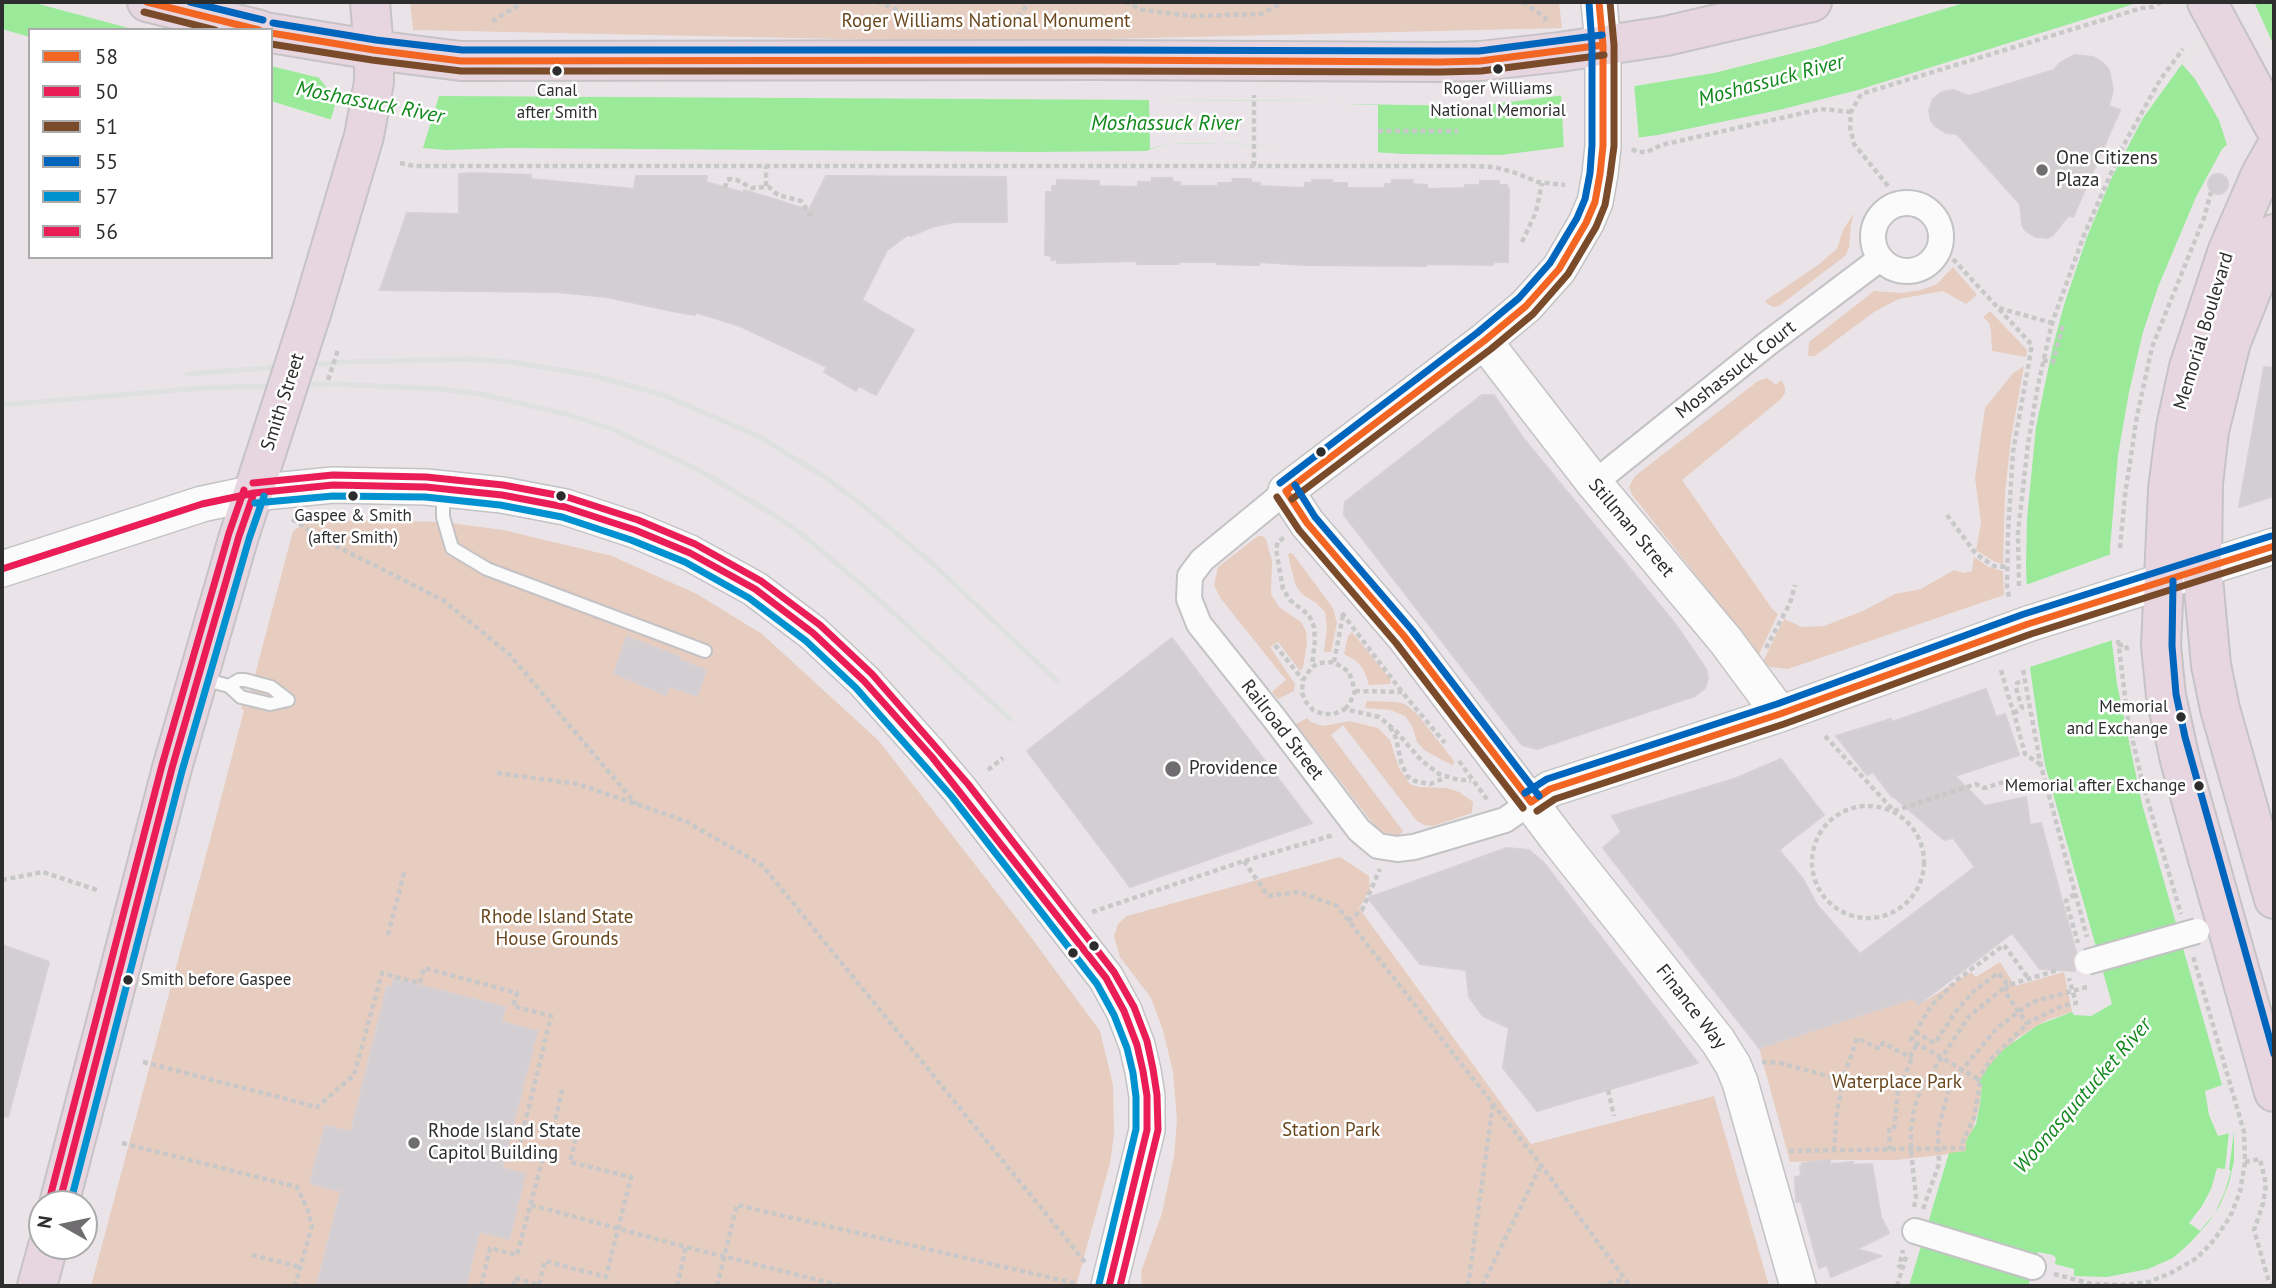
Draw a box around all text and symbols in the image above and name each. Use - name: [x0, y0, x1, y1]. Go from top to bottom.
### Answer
- park label: Roger Williams National Monument: [841, 11, 1131, 33]
- legend: [28, 28, 273, 259]
- text: 58: [95, 43, 118, 70]
- water label: Moshassuck River: [1695, 49, 1847, 113]
- marker: Roger Williams National Memorial: [1491, 62, 1505, 76]
- marker: Canal after Smith: [550, 64, 564, 78]
- water label: Moshassuck River: [294, 76, 446, 130]
- text: 50: [95, 78, 118, 105]
- place label: Roger Williams National Memorial: [1430, 79, 1566, 119]
- place label: Canal after Smith: [517, 81, 597, 121]
- water label: Moshassuck River: [1091, 111, 1241, 137]
- text: 51: [95, 113, 118, 140]
- text: 55: [95, 148, 118, 175]
- place label: One Citizens Plaza: [2056, 148, 2158, 192]
- marker: One Citizens Plaza: [2034, 162, 2050, 178]
- text: 57: [95, 183, 118, 210]
- text: 56: [95, 218, 118, 245]
- street label: Memorial Boulevard: [2169, 250, 2239, 412]
- street label: Moshassuck Court: [1671, 316, 1801, 424]
- street label: Smith Street: [257, 350, 309, 454]
- unlabelled marker: [1314, 445, 1328, 459]
- street label: Stillman Street: [1583, 474, 1679, 582]
- marker: Gaspee & Smith (after Smith): [346, 489, 360, 503]
- unlabelled marker: [554, 489, 568, 503]
- place label: Gaspee & Smith (after Smith): [294, 506, 412, 546]
- street label: Railroad Street: [1236, 675, 1328, 785]
- place label: Memorial and Exchange: [2067, 697, 2168, 737]
- marker: Memorial and Exchange: [2174, 710, 2188, 724]
- place label: Providence: [1189, 758, 1278, 780]
- marker: Providence: [1163, 759, 1183, 779]
- place label: Memorial after Exchange: [2005, 776, 2186, 796]
- marker: Memorial after Exchange: [2192, 779, 2206, 793]
- park label: Rhode Island State House Grounds: [481, 907, 633, 951]
- unlabelled marker: [1087, 939, 1101, 953]
- unlabelled marker: [1066, 946, 1080, 960]
- street label: Finance Way: [1651, 960, 1731, 1054]
- place label: Smith before Gaspee: [141, 970, 291, 990]
- marker: Smith before Gaspee: [121, 973, 135, 987]
- water label: Woonasquatucket River: [2009, 1013, 2157, 1179]
- park label: Waterplace Park: [1832, 1072, 1962, 1094]
- park label: Station Park: [1282, 1120, 1380, 1142]
- place label: Rhode Island State Capitol Building: [428, 1121, 581, 1165]
- marker: Rhode Island State Capitol Building: [406, 1135, 422, 1151]
- north arrow: [28, 1190, 98, 1260]
- text: N: [31, 1214, 57, 1230]

